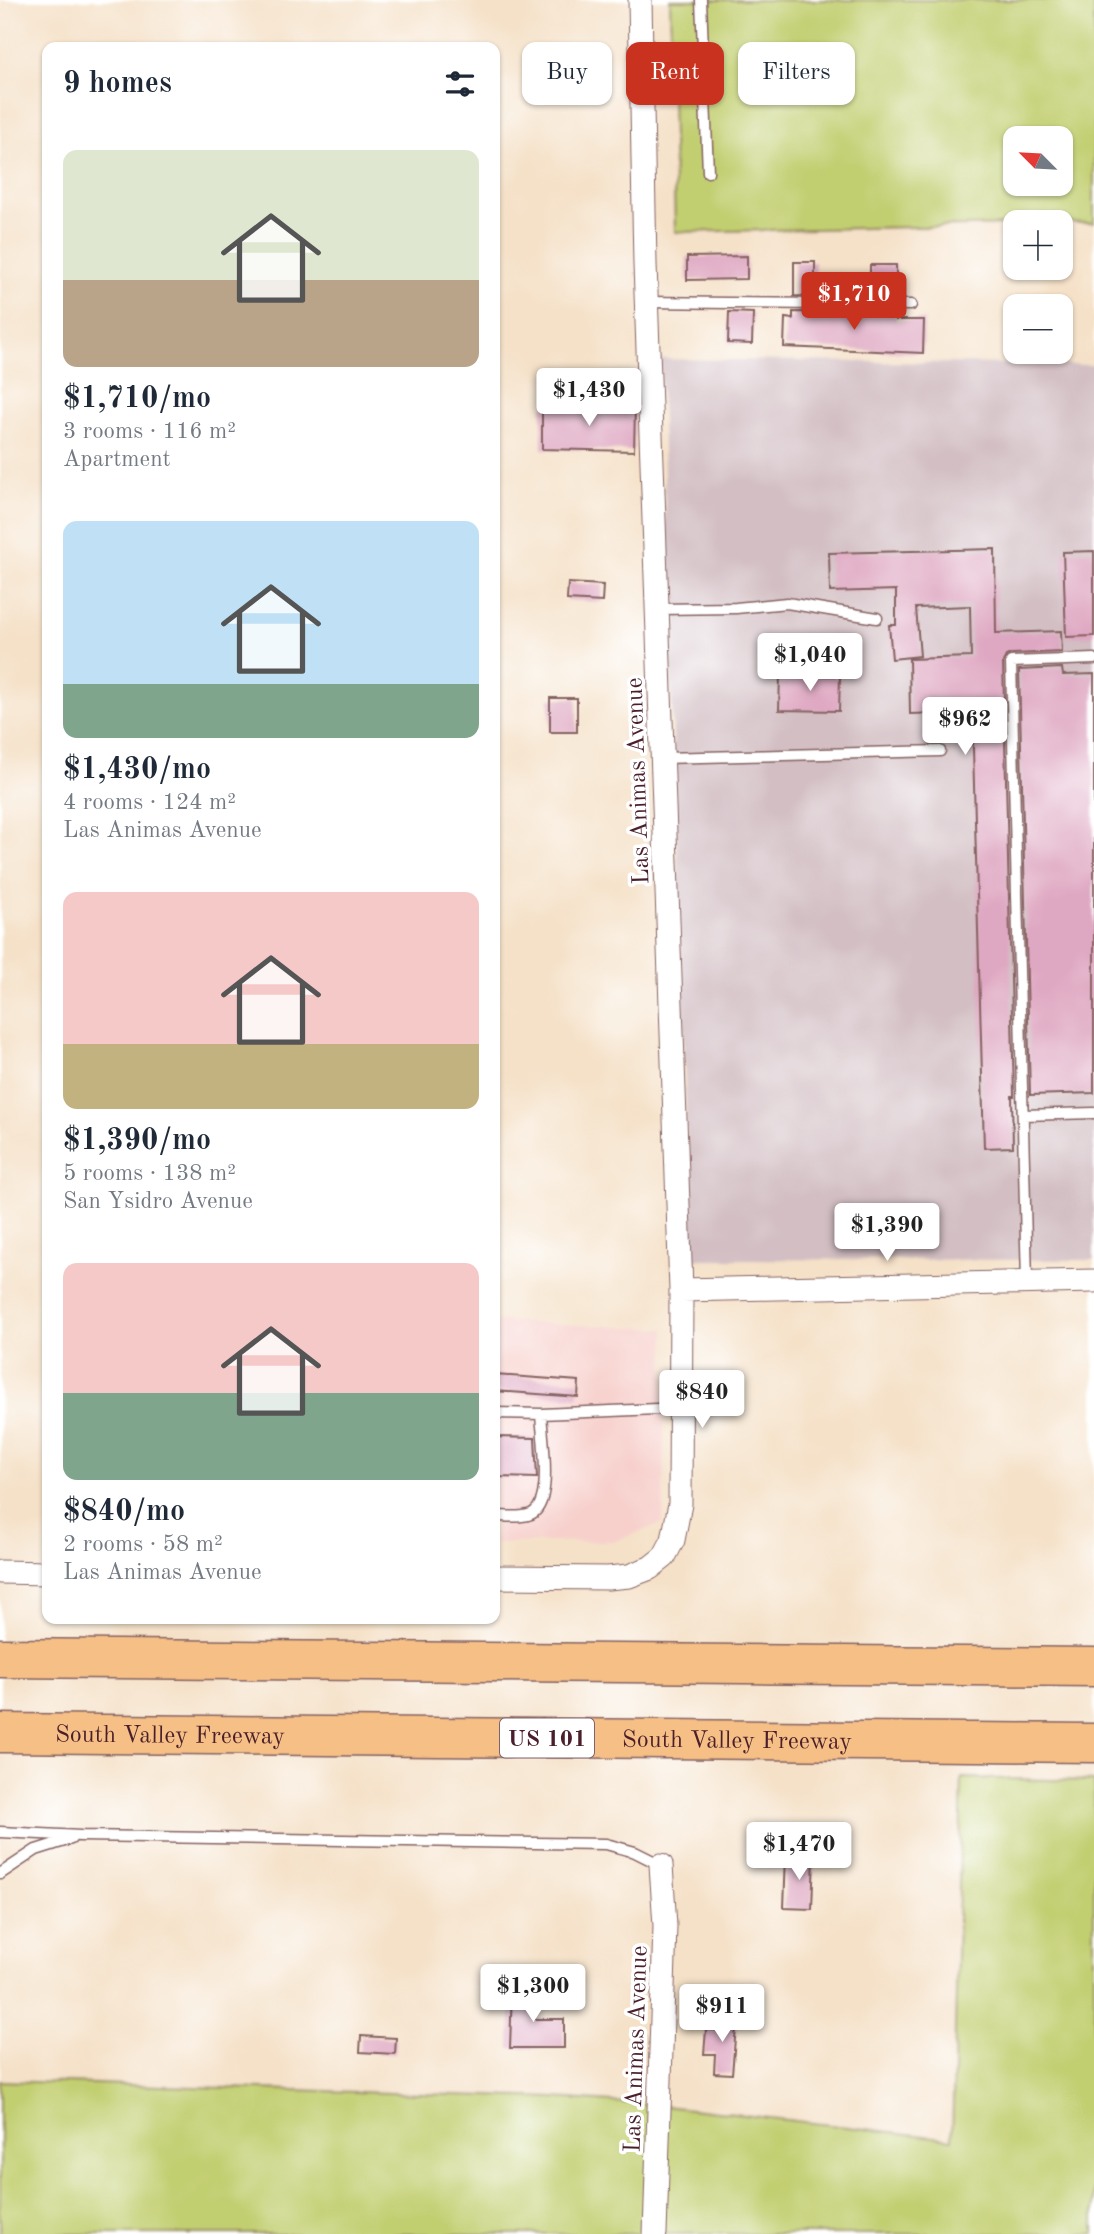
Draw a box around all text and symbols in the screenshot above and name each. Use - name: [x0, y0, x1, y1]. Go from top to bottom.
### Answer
- chip: Buy: [522, 42, 612, 105]
- chip: Rent: [626, 42, 724, 105]
- chip: Filters: [738, 42, 855, 105]
- icon: filters: [441, 65, 479, 103]
- text: 9 homes: [63, 69, 172, 99]
- north arrow: [1003, 126, 1073, 196]
- map controls: [1003, 126, 1073, 364]
- icon: home: [208, 195, 334, 321]
- button: +: [1003, 210, 1073, 280]
- pin: $1,710: [797, 272, 911, 332]
- text: $1,710: [817, 283, 891, 306]
- button: −: [1003, 294, 1073, 364]
- pin: $1,430: [532, 368, 646, 428]
- text: $1,430: [552, 379, 626, 402]
- text: $1,710/mo: [63, 384, 211, 414]
- text: 3 rooms · 116 m²: [63, 420, 236, 443]
- text: Apartment: [63, 448, 171, 471]
- icon: home: [208, 566, 334, 692]
- pin: $1,040: [753, 634, 867, 693]
- text: $1,040: [773, 644, 847, 667]
- street label: Las Animas Avenue: [623, 677, 655, 885]
- pin: $962: [924, 698, 1006, 757]
- text: $962: [938, 708, 992, 731]
- text: $1,430/mo: [63, 755, 211, 785]
- text: 4 rooms · 124 m²: [63, 791, 236, 814]
- text: Las Animas Avenue: [63, 819, 262, 842]
- icon: home: [208, 937, 334, 1063]
- text: $1,390/mo: [63, 1126, 211, 1156]
- text: 5 rooms · 138 m²: [63, 1162, 236, 1185]
- text: San Ysidro Avenue: [63, 1190, 253, 1213]
- pin: $1,390: [830, 1204, 944, 1263]
- text: $1,390: [850, 1214, 924, 1237]
- icon: home: [208, 1308, 334, 1434]
- pin: $840: [661, 1370, 743, 1430]
- text: $840: [675, 1381, 729, 1404]
- text: $840/mo: [63, 1497, 185, 1527]
- text: 2 rooms · 58 m²: [63, 1533, 223, 1556]
- text: Las Animas Avenue: [63, 1561, 262, 1584]
- road number: US 101: [500, 1718, 594, 1758]
- street label: South Valley Freeway: [55, 1724, 285, 1750]
- street label: South Valley Freeway: [622, 1729, 852, 1755]
- pin: $1,470: [742, 1822, 856, 1882]
- text: $1,470: [762, 1833, 836, 1856]
- street label: Las Animas Avenue: [621, 1945, 653, 2153]
- pin: $1,300: [476, 1965, 590, 2024]
- text: $1,300: [496, 1975, 570, 1998]
- pin: $911: [681, 1984, 763, 2044]
- text: $911: [695, 1995, 749, 2018]

